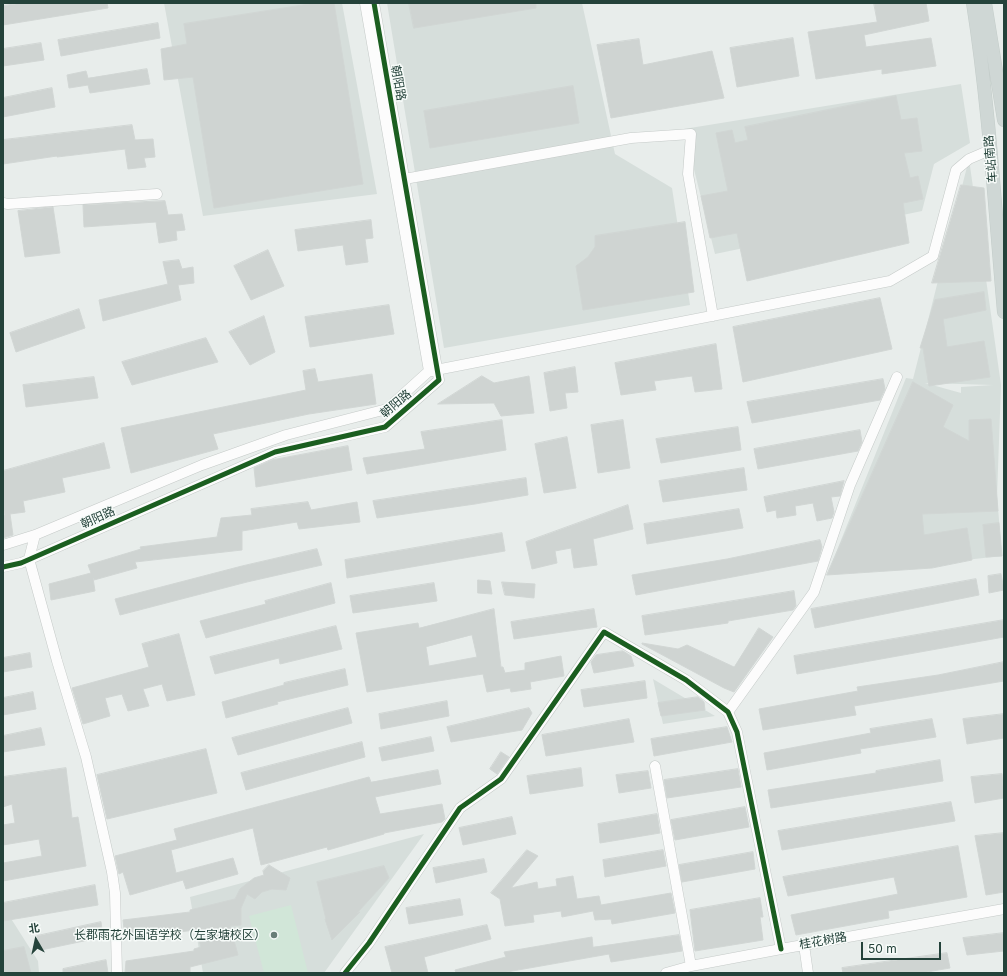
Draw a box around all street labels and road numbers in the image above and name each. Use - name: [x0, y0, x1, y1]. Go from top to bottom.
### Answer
- street label: 朝阳路: [388, 64, 408, 102]
- street label: 车站南路: [982, 134, 1000, 184]
- street label: 朝阳路: [378, 387, 414, 421]
- street label: 朝阳路: [79, 504, 117, 532]
- street label: 桂花树路: [798, 930, 848, 952]

